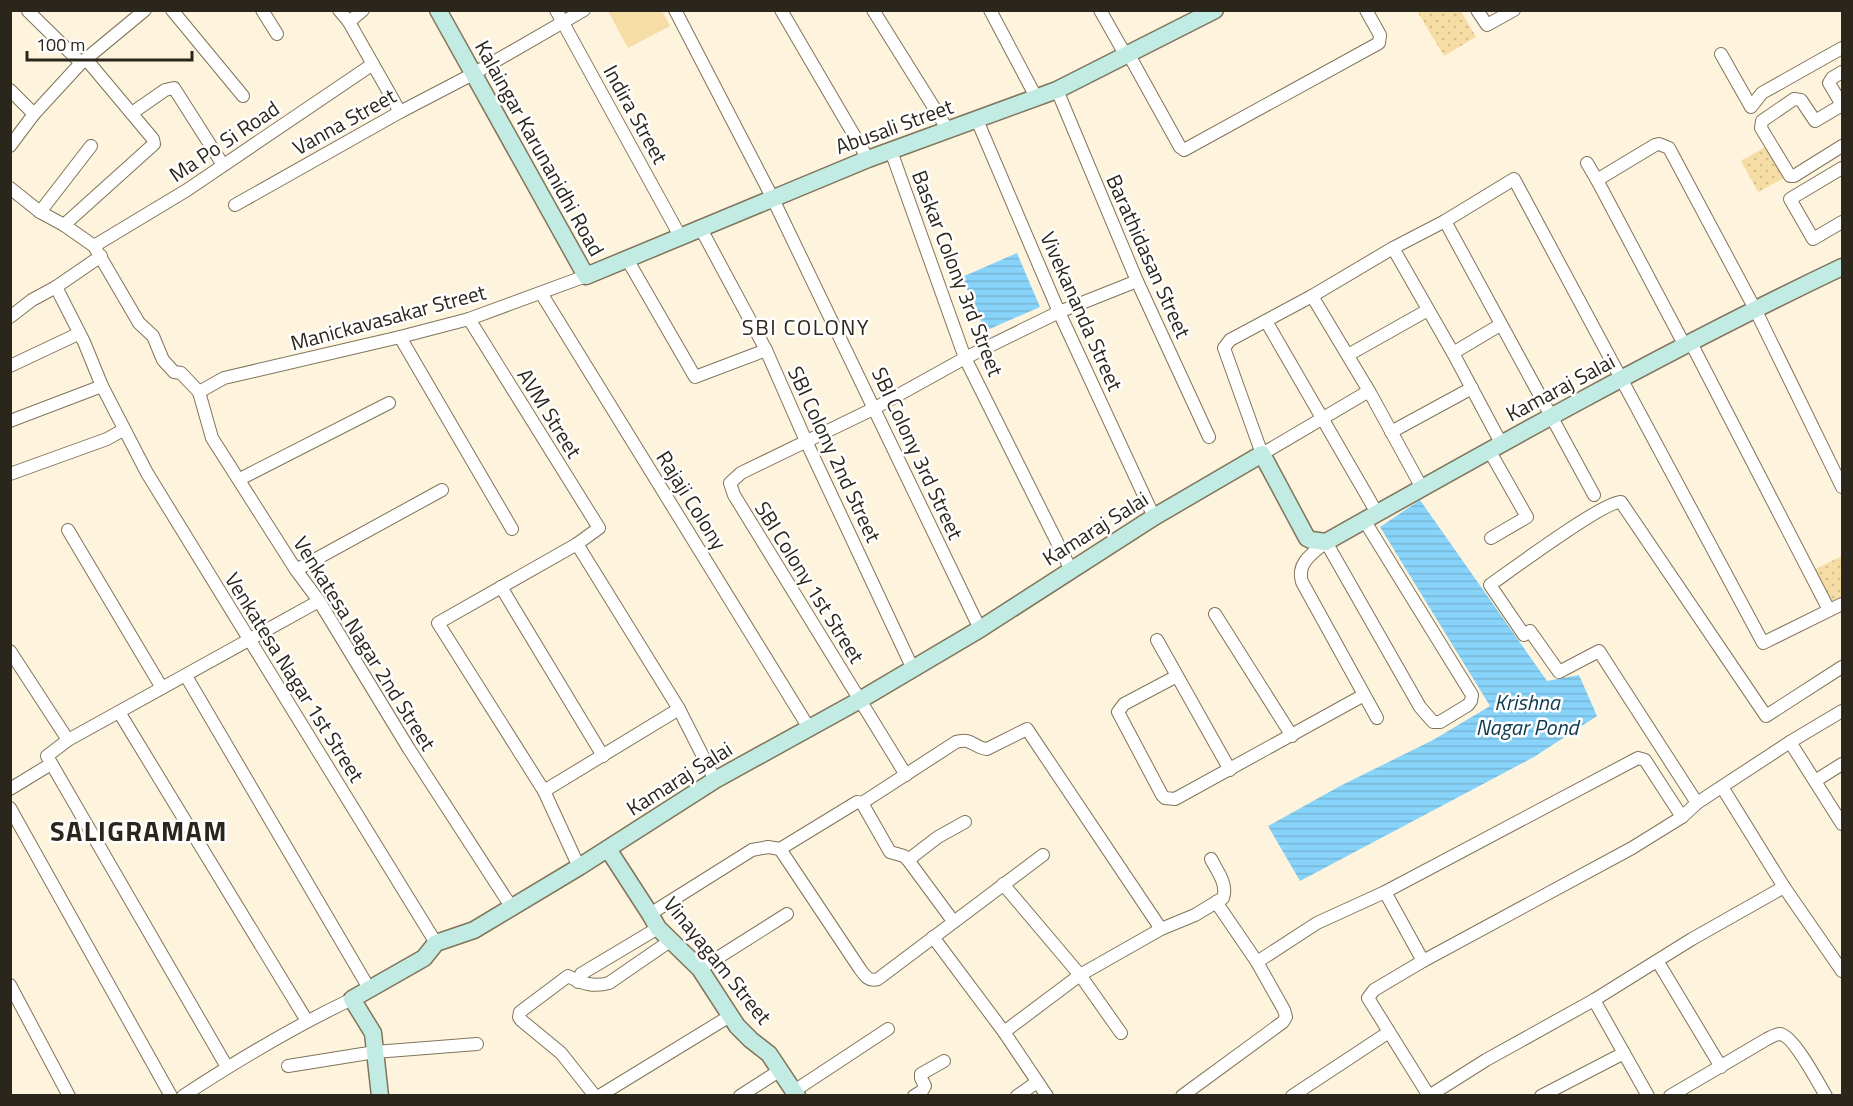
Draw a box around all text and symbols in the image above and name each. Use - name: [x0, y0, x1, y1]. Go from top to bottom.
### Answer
- scale bar: [27, 24, 192, 62]
- text: 100 m: [36, 31, 85, 58]
- street label: Kalaingar Karunanidhi Road: [467, 34, 613, 262]
- street label: Indira Street: [596, 59, 677, 170]
- street label: Vanna Street: [286, 79, 402, 163]
- street label: Abusali Street: [831, 90, 958, 162]
- street label: Ma Po Si Road: [162, 92, 286, 190]
- street label: Baskar Colony 3rd Street: [904, 165, 1012, 381]
- street label: Barathidasan Street: [1098, 169, 1200, 344]
- street label: Vivekananda Street: [1033, 226, 1132, 396]
- street label: Manickavasakar Street: [287, 275, 490, 358]
- district label: SBI COLONY: [742, 310, 870, 344]
- street label: Kamaraj Salai: [1500, 345, 1620, 429]
- street label: SBI Colony 2nd Street: [780, 361, 890, 548]
- street label: AVM Street: [510, 362, 591, 465]
- street label: SBI Colony 3rd Street: [864, 362, 972, 545]
- street label: Rajaji Colony: [649, 444, 735, 556]
- street label: Kamaraj Salai: [1036, 483, 1154, 573]
- street label: SBI Colony 1st Street: [747, 495, 873, 670]
- street label: Venkatesa Nagar 2nd Street: [286, 530, 445, 757]
- street label: Venkatesa Nagar 1st Street: [217, 566, 373, 789]
- water label: Krishna Nagar Pond: [1476, 685, 1581, 744]
- street label: Kamaraj Salai: [620, 733, 738, 823]
- district label: SALIGRAMAM: [50, 810, 228, 851]
- street label: Vinayagam Street: [656, 889, 780, 1031]

